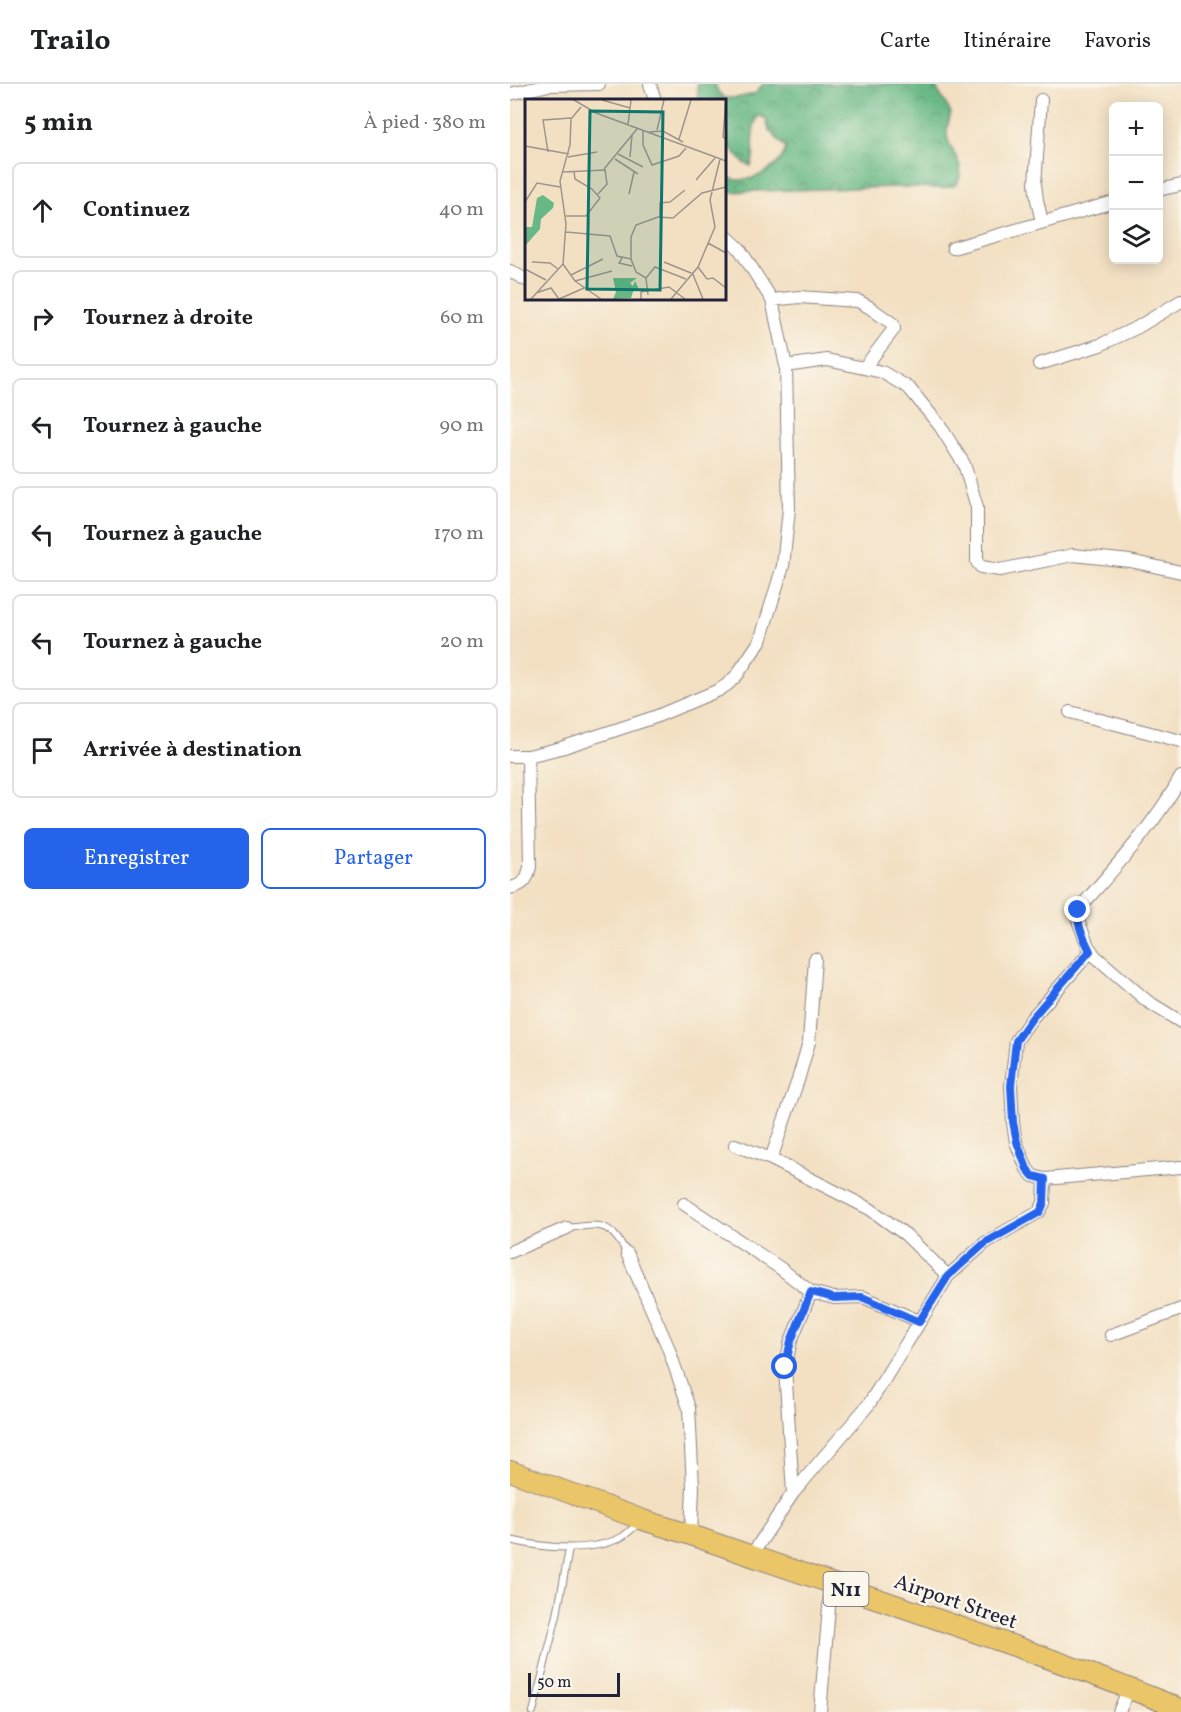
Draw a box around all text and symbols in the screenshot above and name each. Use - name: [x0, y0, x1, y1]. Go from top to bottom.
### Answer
- text: Trailo: [30, 22, 111, 61]
- text: Carte: [880, 27, 930, 56]
- text: Itinéraire: [963, 27, 1051, 56]
- text: Favoris: [1084, 27, 1151, 56]
- inset map: [525, 99, 726, 300]
- map controls: [1109, 102, 1163, 264]
- button: +: [1109, 102, 1163, 156]
- text: 5 min: [24, 105, 93, 141]
- text: À pied · 380 m: [364, 109, 486, 137]
- button: −: [1109, 156, 1163, 210]
- icon: ahead: [26, 194, 59, 227]
- text: Continuez: [83, 195, 190, 226]
- text: 40 m: [439, 196, 484, 224]
- button: layers: [1109, 210, 1163, 264]
- icon: right: [26, 302, 59, 335]
- text: Tournez à droite: [83, 303, 253, 334]
- text: 60 m: [440, 304, 484, 332]
- icon: left: [26, 410, 59, 443]
- text: Tournez à gauche: [83, 411, 262, 442]
- text: 90 m: [440, 412, 484, 440]
- icon: left: [26, 518, 59, 551]
- text: Tournez à gauche: [83, 519, 262, 550]
- text: 170 m: [434, 520, 484, 548]
- icon: left: [26, 626, 59, 659]
- text: Tournez à gauche: [83, 627, 262, 658]
- text: 20 m: [440, 628, 484, 656]
- icon: arrive: [26, 734, 59, 767]
- text: Arrivée à destination: [83, 735, 302, 766]
- button: Enregistrer: [24, 828, 249, 889]
- button: Partager: [261, 828, 486, 889]
- route end: [1064, 896, 1090, 922]
- route start: [771, 1353, 797, 1379]
- street label: Airport Street: [890, 1568, 1021, 1637]
- road number: N11: [824, 1572, 868, 1606]
- scale bar: [528, 1670, 620, 1698]
- text: 50 m: [537, 1672, 571, 1694]

